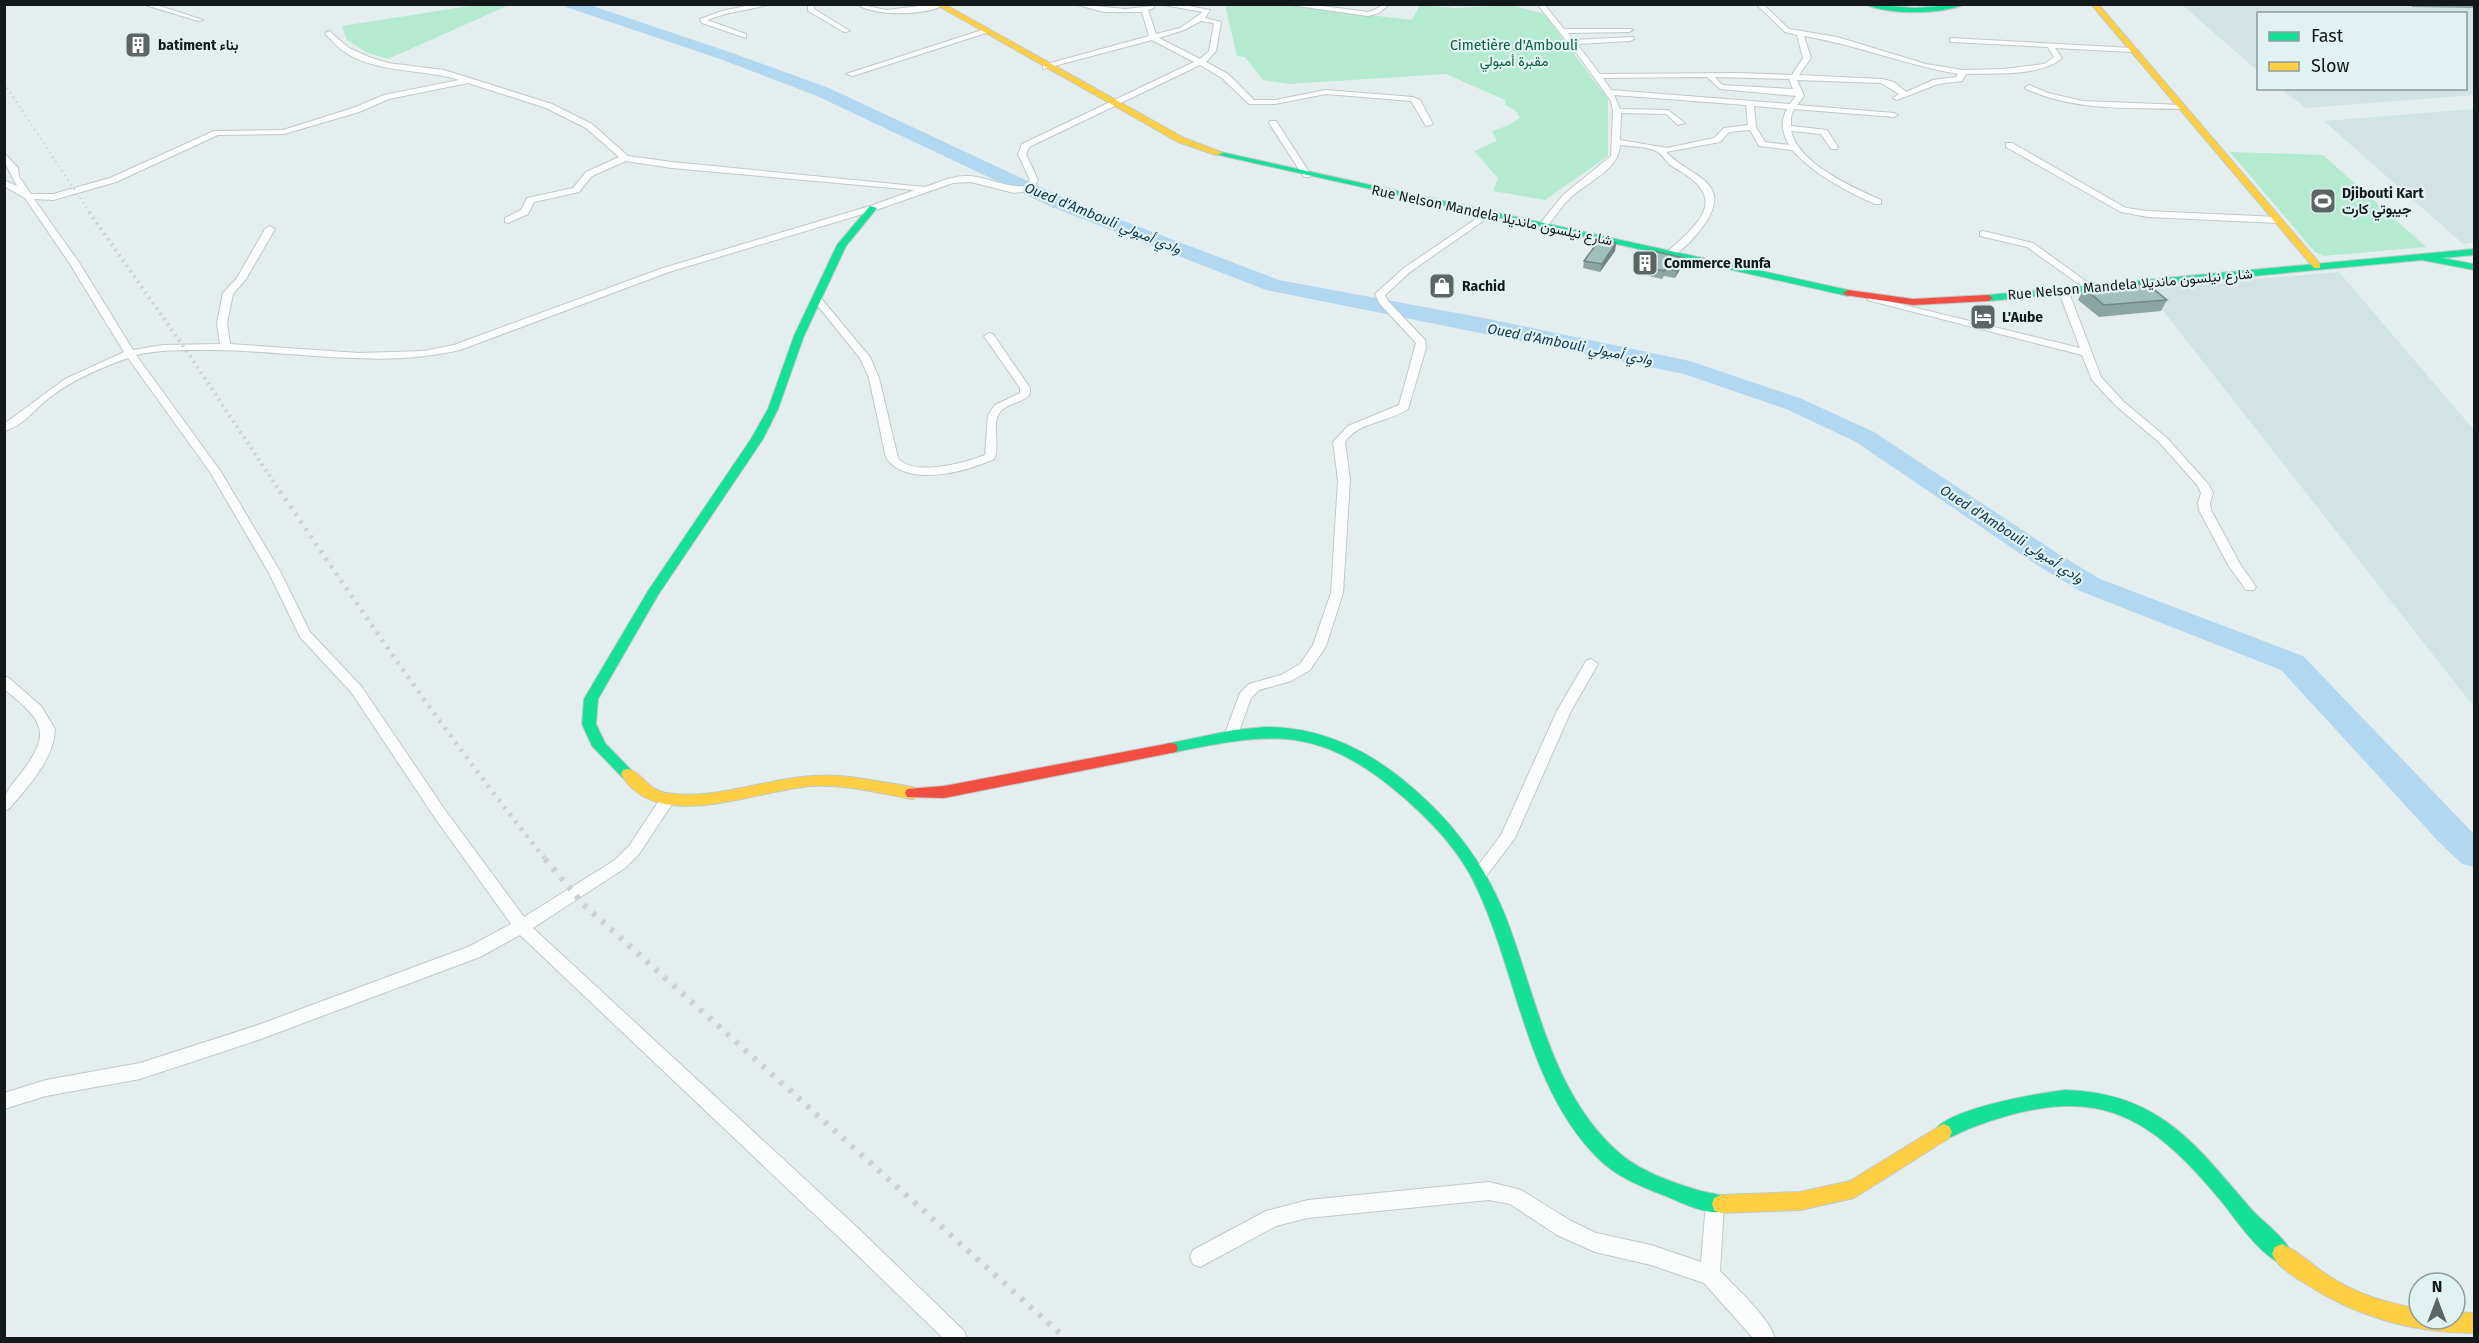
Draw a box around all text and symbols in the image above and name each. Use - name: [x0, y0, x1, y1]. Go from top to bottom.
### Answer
- legend: [2257, 12, 2467, 90]
- text: Fast: [2311, 25, 2344, 47]
- building icon: batiment بناء: [123, 30, 153, 60]
- place label: batiment بناء: [158, 37, 238, 54]
- park label: Cimetière d'Ambouli مقبرة أمبولي: [1450, 37, 1578, 73]
- text: Slow: [2311, 55, 2350, 77]
- water label: Oued d'Ambouli وادي أمبولي: [1021, 179, 1184, 261]
- street label: Rue Nelson Mandela شارع نيلسون مانديلا: [1369, 182, 1614, 251]
- place label: Djibouti Kart جيبوتي كارت: [2342, 185, 2424, 221]
- sports icon: Djibouti Kart جيبوتي كارت: [2308, 186, 2338, 216]
- building icon: Commerce Runfa: [1630, 248, 1660, 278]
- place label: Commerce Runfa: [1664, 255, 1771, 272]
- street label: Rue Nelson Mandela شارع نيلسون مانديلا: [2007, 265, 2253, 306]
- shop icon: Rachid: [1427, 271, 1457, 301]
- place label: Rachid: [1462, 278, 1505, 295]
- hotel icon: L'Aube: [1968, 302, 1998, 332]
- place label: L'Aube: [2002, 309, 2043, 326]
- water label: Oued d'Ambouli وادي أمبولي: [1485, 320, 1655, 372]
- water label: Oued d'Ambouli وادي أمبولي: [1935, 482, 2087, 590]
- north arrow: [2407, 1271, 2467, 1331]
- text: N: [2432, 1277, 2442, 1296]

